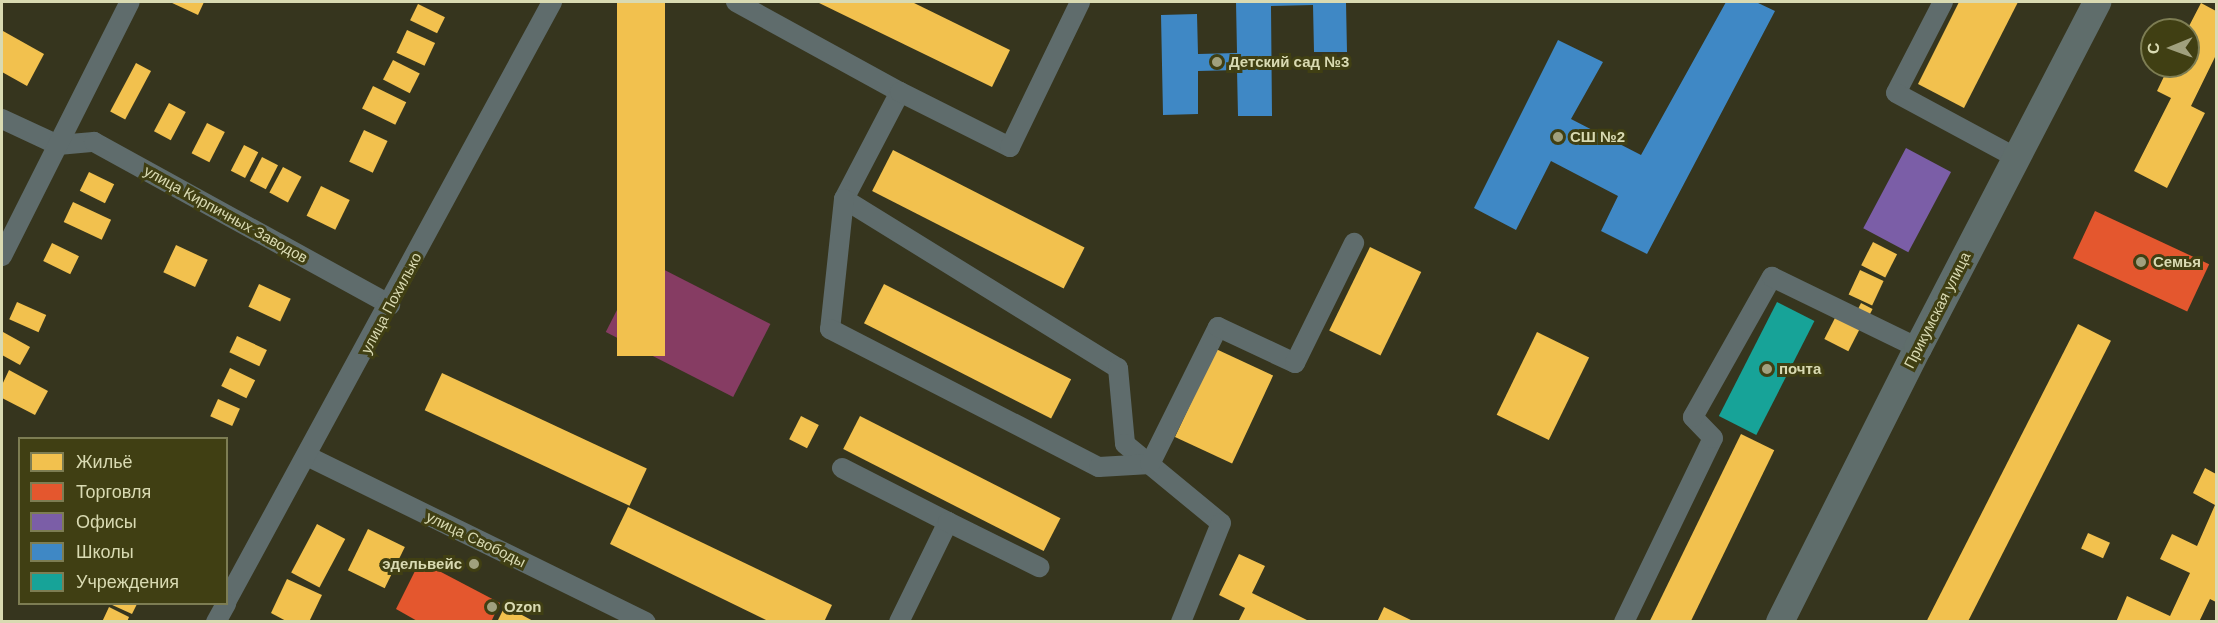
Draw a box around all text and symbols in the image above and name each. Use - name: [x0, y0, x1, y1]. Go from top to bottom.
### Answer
- north arrow: [2140, 18, 2200, 78]
- text: С: [2145, 42, 2162, 54]
- place label: Детский сад №3: [1229, 53, 1349, 71]
- marker: Детский сад №3: [1210, 55, 1224, 69]
- place label: СШ №2: [1570, 128, 1625, 146]
- marker: СШ №2: [1551, 130, 1565, 144]
- street label: улица Кирпичных Заводов: [141, 161, 311, 267]
- street label: улица Похилько: [357, 249, 425, 357]
- street label: Прикумская улица: [1900, 249, 1974, 371]
- place label: Семья: [2153, 253, 2201, 271]
- marker: Семья: [2134, 255, 2148, 269]
- place label: почта: [1779, 360, 1821, 378]
- marker: почта: [1760, 362, 1774, 376]
- legend: [18, 437, 228, 605]
- text: Жильё: [76, 452, 133, 472]
- text: Торговля: [76, 482, 151, 502]
- street label: улица Свободы: [423, 507, 529, 571]
- text: Офисы: [76, 512, 137, 532]
- text: Школы: [76, 542, 134, 562]
- place label: эдельвейс: [382, 555, 462, 573]
- marker: эдельвейс: [467, 557, 481, 571]
- text: Учреждения: [76, 572, 179, 592]
- place label: Ozon: [504, 598, 541, 616]
- marker: Ozon: [485, 600, 499, 614]

